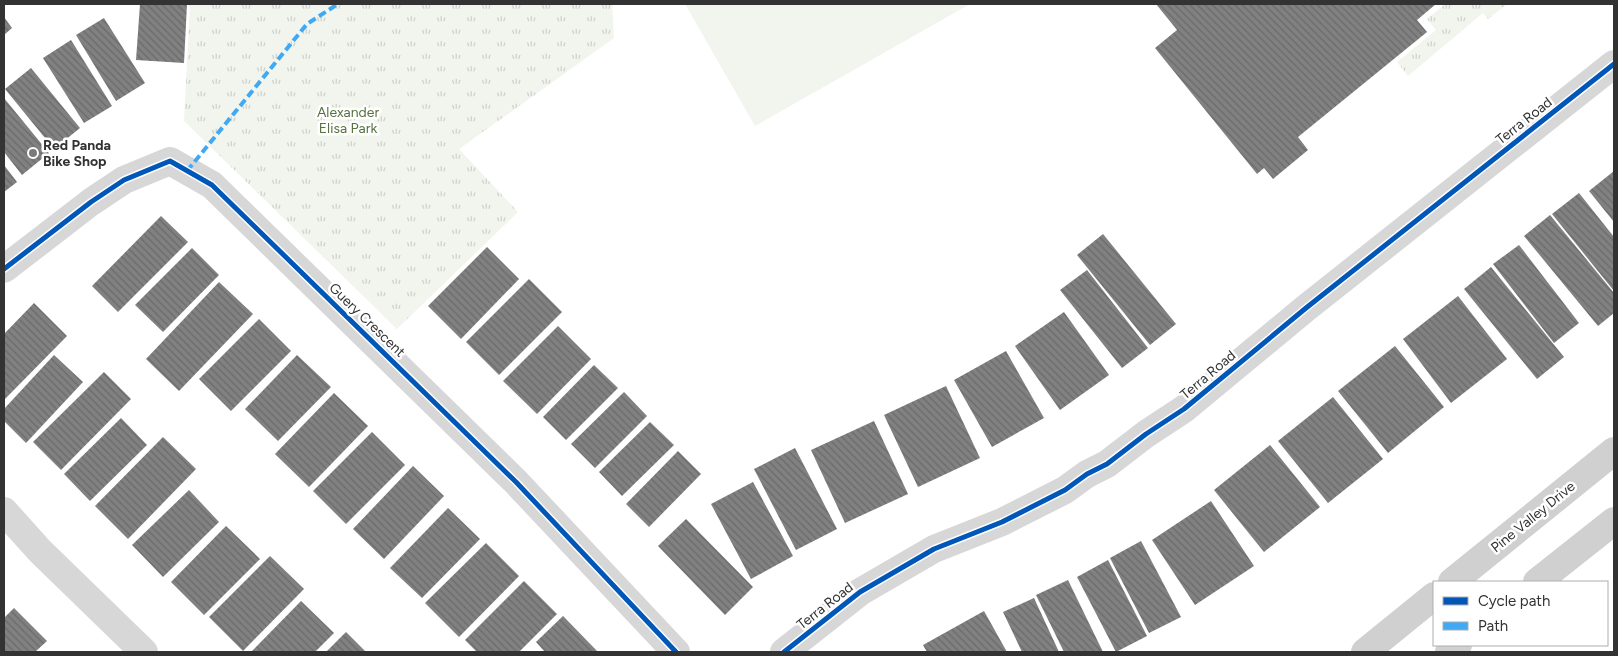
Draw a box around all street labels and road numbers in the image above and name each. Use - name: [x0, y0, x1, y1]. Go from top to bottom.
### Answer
- street label: Terra Road: [1492, 94, 1556, 148]
- street label: Guery Crescent: [325, 280, 409, 360]
- street label: Terra Road: [1177, 347, 1239, 403]
- street label: Pine Valley Drive: [1487, 478, 1579, 556]
- street label: Terra Road: [793, 579, 857, 633]

